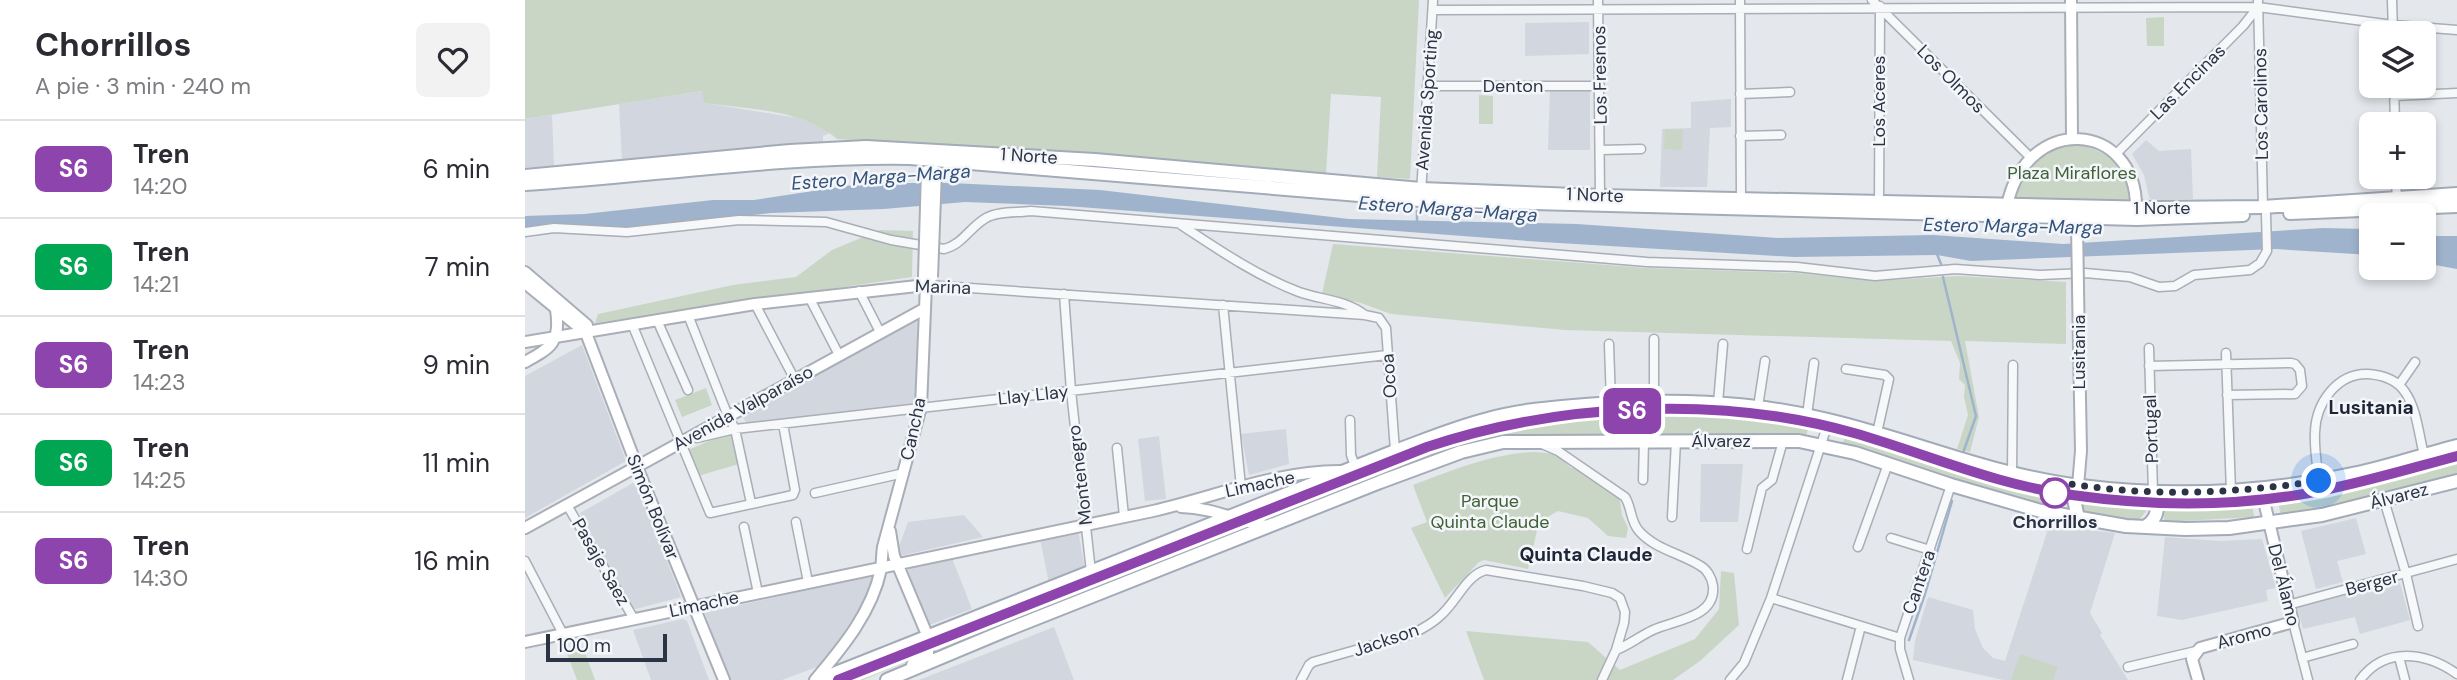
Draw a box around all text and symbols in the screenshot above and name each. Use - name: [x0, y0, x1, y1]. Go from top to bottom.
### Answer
- map controls: [2359, 21, 2436, 280]
- button: layers: [2359, 21, 2436, 98]
- text: Chorrillos: [35, 23, 191, 66]
- button: heart: [416, 23, 490, 97]
- street label: Los Fresnos: [1587, 25, 1613, 125]
- street label: Avenida Sporting: [1410, 29, 1444, 171]
- street label: Las Encinas: [2145, 39, 2231, 125]
- street label: Los Olmos: [1912, 40, 1990, 118]
- street label: Los Carolinos: [2248, 48, 2274, 160]
- street label: Los Aceres: [1867, 55, 1891, 147]
- text: A pie · 3 min · 240 m: [35, 71, 251, 101]
- street label: Denton: [1483, 74, 1543, 98]
- button: +: [2359, 112, 2436, 189]
- text: Tren: [133, 137, 189, 171]
- street label: 1 Norte: [1000, 142, 1058, 170]
- text: 6 min: [422, 152, 490, 186]
- text: S6: [59, 153, 88, 184]
- water label: Estero Marga-Marga: [790, 158, 972, 196]
- park label: Plaza Miraflores: [2007, 161, 2137, 185]
- text: 14:20: [133, 171, 188, 201]
- street label: 1 Norte: [1566, 182, 1624, 208]
- water label: Estero Marga-Marga: [1357, 190, 1539, 228]
- street label: 1 Norte: [2133, 196, 2191, 220]
- button: −: [2359, 203, 2436, 280]
- water label: Estero Marga-Marga: [1923, 212, 2103, 240]
- text: Tren: [133, 235, 189, 269]
- text: 7 min: [425, 250, 490, 284]
- text: S6: [59, 251, 88, 282]
- text: 14:21: [133, 269, 179, 299]
- street label: Marina: [915, 274, 971, 300]
- street label: Lusitania: [2067, 315, 2091, 389]
- text: Tren: [133, 333, 189, 367]
- text: 9 min: [422, 348, 490, 382]
- text: S6: [59, 349, 88, 380]
- street label: Ocoa: [1375, 353, 1403, 399]
- street label: Avenida Valparaíso: [669, 359, 817, 457]
- text: 14:23: [133, 367, 186, 397]
- street label: Llay Llay: [997, 379, 1069, 411]
- line badge: S6: [1601, 388, 1663, 434]
- street label: Portugal: [2138, 394, 2164, 464]
- street label: Cancha: [895, 395, 931, 463]
- text: S6: [1617, 395, 1647, 426]
- district label: Lusitania: [2328, 395, 2414, 420]
- street label: Montenegro: [1062, 424, 1098, 526]
- street label: Álvarez: [1691, 429, 1751, 453]
- text: Tren: [133, 431, 189, 465]
- text: 11 min: [423, 446, 490, 480]
- text: S6: [59, 447, 88, 478]
- street label: Simón Bolívar: [621, 451, 685, 564]
- your location: [2301, 463, 2336, 498]
- text: 14:25: [133, 465, 186, 495]
- street label: Limache: [1223, 465, 1297, 503]
- street label: Álvarez: [2367, 477, 2431, 515]
- marker: Chorrillos: [2040, 478, 2070, 508]
- park label: Parque Quinta Claude: [1430, 489, 1550, 534]
- place label: Chorrillos: [2012, 510, 2098, 534]
- street label: Pasaje Saez: [566, 514, 636, 610]
- text: Tren: [133, 529, 189, 563]
- street label: Del Álamo: [2262, 541, 2306, 629]
- district label: Quinta Claude: [1519, 542, 1653, 567]
- text: 16 min: [414, 544, 490, 578]
- text: S6: [59, 545, 88, 576]
- street label: Cantera: [1897, 547, 1941, 617]
- text: 14:30: [133, 563, 188, 593]
- street label: Berger: [2343, 564, 2402, 602]
- street label: Limache: [667, 585, 741, 623]
- street label: Aromo: [2214, 617, 2274, 655]
- street label: Jackson: [1350, 618, 1422, 662]
- scale bar: [546, 631, 667, 663]
- text: 100 m: [557, 633, 611, 658]

